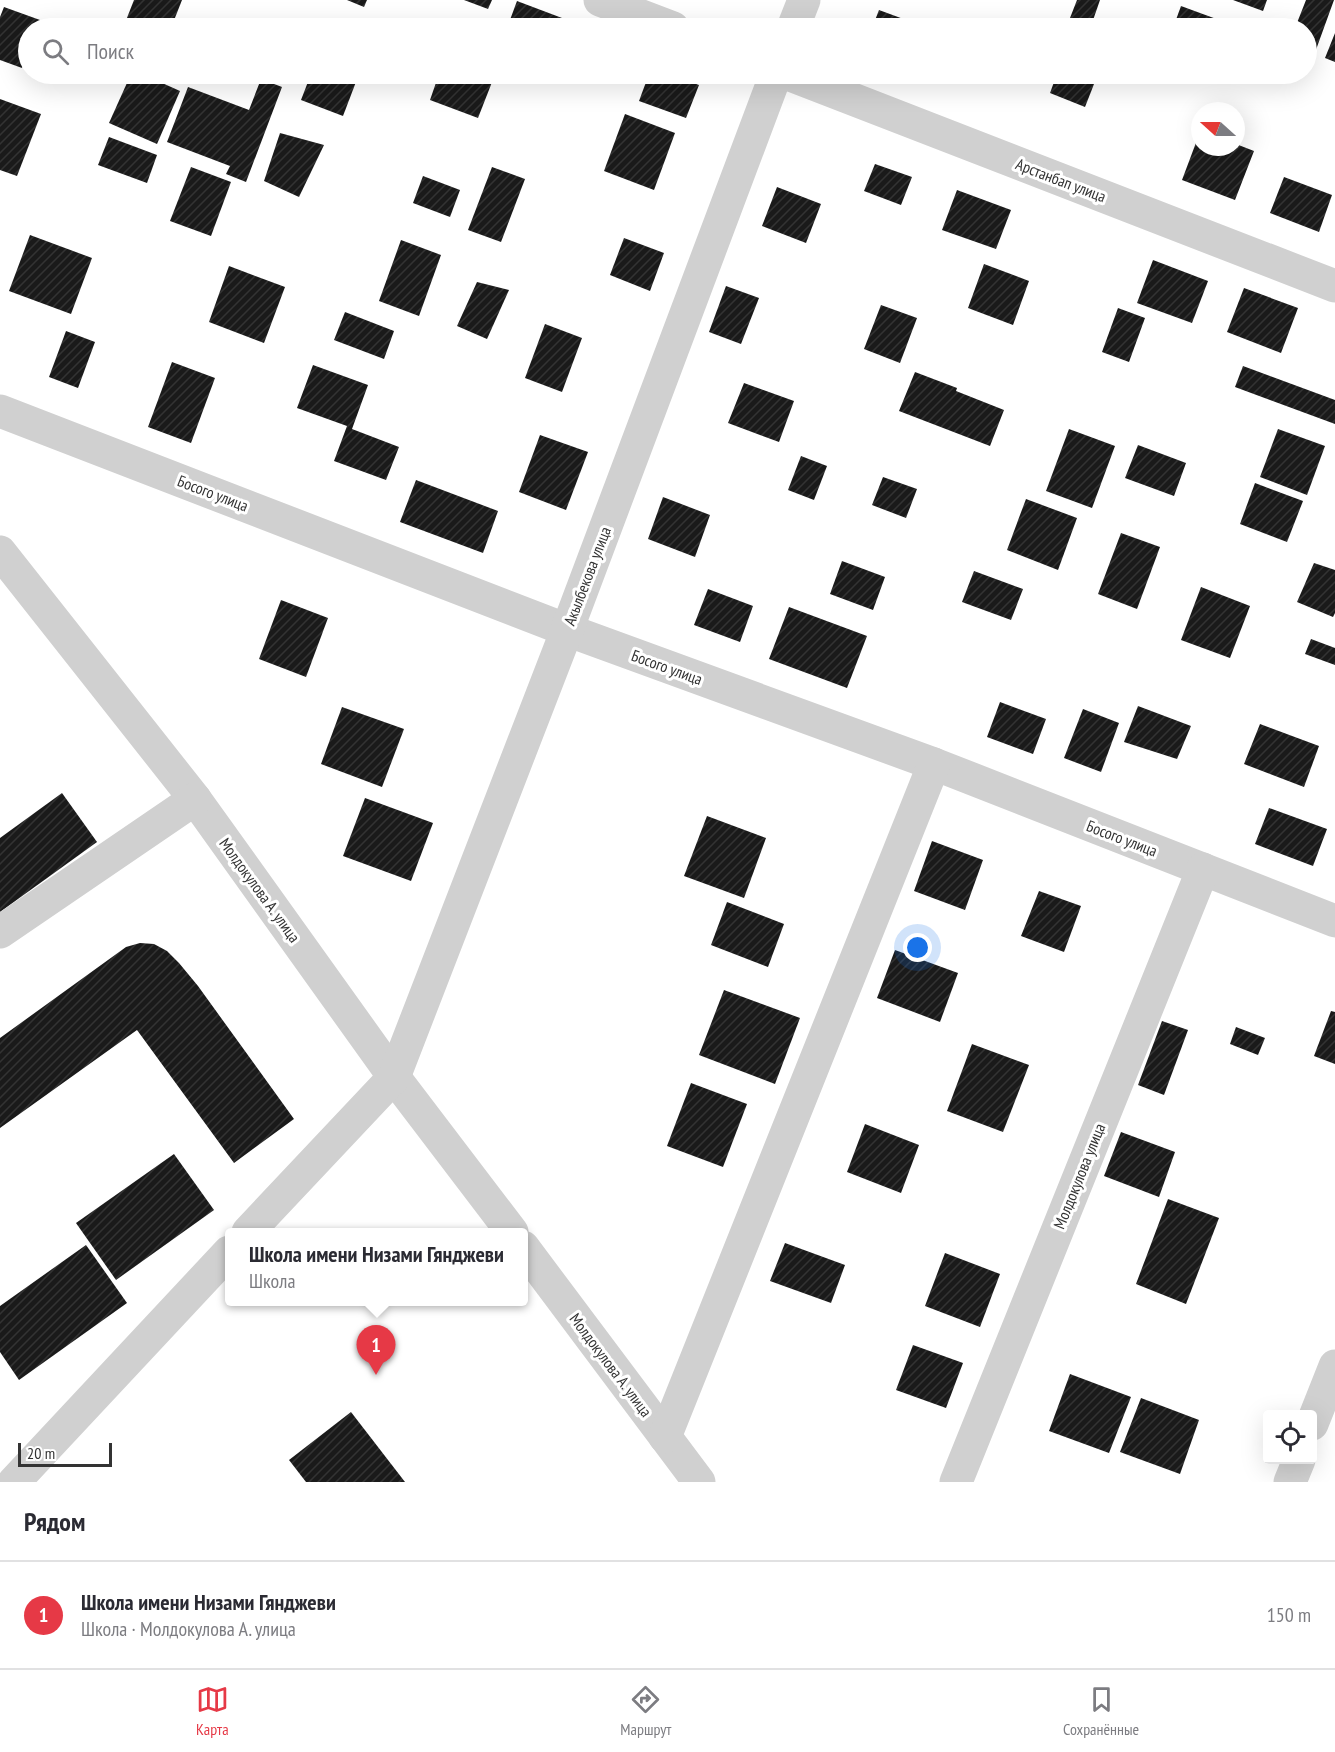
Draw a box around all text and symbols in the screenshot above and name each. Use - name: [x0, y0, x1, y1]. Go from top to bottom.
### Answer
- search box: [18, 18, 1317, 84]
- icon: search: [39, 35, 72, 68]
- text: Поиск: [87, 37, 134, 65]
- north arrow: [1191, 102, 1245, 156]
- street label: Арстанбап улица: [1013, 154, 1109, 206]
- street label: Босого улица: [175, 470, 251, 516]
- street label: Акылбекова улица: [559, 524, 615, 628]
- street label: Босого улица: [629, 645, 705, 689]
- street label: Босого улица: [1084, 815, 1160, 861]
- street label: Молдокулова А. улица: [215, 834, 305, 946]
- your location: [903, 933, 932, 962]
- street label: Молдокулова улица: [1049, 1120, 1109, 1232]
- popup: [225, 1228, 528, 1306]
- text: Школа имени Низами Гянджеви: [249, 1240, 504, 1268]
- text: Школа: [249, 1268, 295, 1294]
- street label: Молдокулова А. улица: [566, 1309, 656, 1421]
- pin: 1: [356, 1326, 395, 1375]
- map controls: [1263, 1410, 1317, 1464]
- button: locate: [1263, 1410, 1317, 1464]
- scale bar: [18, 1440, 112, 1468]
- text: 20 m: [27, 1443, 55, 1463]
- text: Рядом: [24, 1505, 85, 1538]
- text: Школа имени Низами Гянджеви: [81, 1588, 336, 1616]
- text: 1: [39, 1602, 48, 1628]
- text: 150 m: [1267, 1602, 1311, 1628]
- text: Школа · Молдокулова А. улица: [81, 1616, 296, 1642]
- tab: Карта: [196, 1683, 229, 1739]
- tab: Маршрут: [620, 1683, 671, 1739]
- tab: Сохранённые: [1063, 1683, 1139, 1739]

